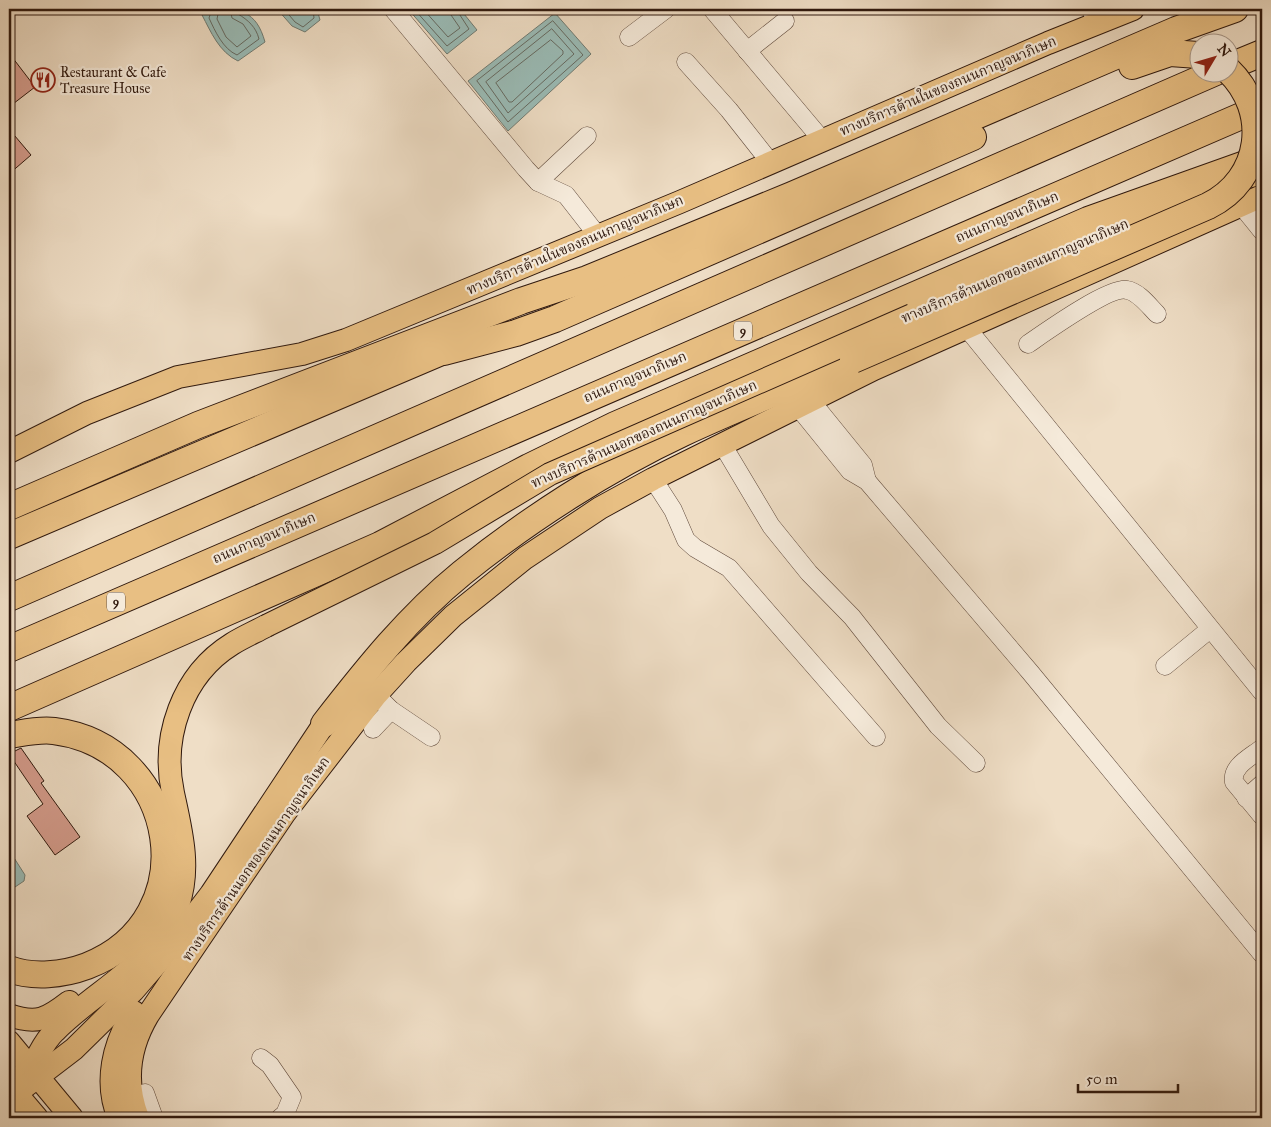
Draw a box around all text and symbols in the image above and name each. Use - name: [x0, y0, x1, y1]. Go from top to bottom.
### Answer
- street label: ทางบริการด้านในของถนนกาญจนาภิเษก: [836, 31, 1059, 139]
- north arrow: [1188, 32, 1238, 82]
- text: N: [1213, 40, 1234, 60]
- place label: Restaurant & Cafe Treasure House: [60, 64, 167, 97]
- restaurant icon: Restaurant & Cafe Treasure House: [30, 67, 56, 93]
- street label: ถนนกาญจนาภิเษก: [953, 188, 1061, 246]
- street label: ทางบริการด้านในของถนนกาญจนาภิเษก: [463, 190, 686, 298]
- street label: ทางบริการด้านนอกของถนนกาญจนาภิเษก: [899, 215, 1131, 327]
- road number: 9: [734, 322, 752, 341]
- street label: ถนนกาญจนาภิเษก: [581, 348, 689, 406]
- street label: ทางบริการด้านนอกของถนนกาญจนาภิเษก: [528, 376, 760, 492]
- street label: ถนนกาญจนาภิเษก: [210, 509, 318, 567]
- road number: 9: [107, 592, 125, 612]
- street label: ทางบริการด้านนอกของถนนกาญจนาภิเษก: [179, 754, 333, 964]
- scale bar: [1078, 1062, 1178, 1094]
- text: 50 m: [1086, 1070, 1118, 1088]

